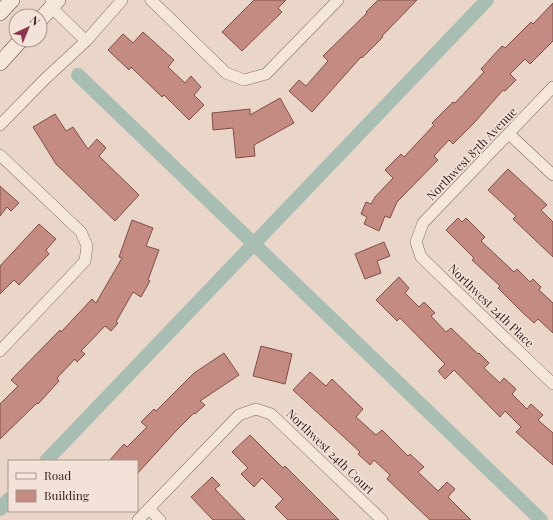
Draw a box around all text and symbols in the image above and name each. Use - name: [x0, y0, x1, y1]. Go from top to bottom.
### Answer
- north arrow: [8, 8, 48, 48]
- text: N: [27, 12, 43, 29]
- street label: Northwest 87th Avenue: [423, 103, 520, 203]
- street label: Northwest 24th Place: [445, 260, 538, 350]
- street label: Northwest 24th Court: [283, 405, 379, 498]
- legend: [8, 460, 138, 512]
- text: Road: [44, 467, 71, 483]
- text: Building: [44, 487, 90, 503]

